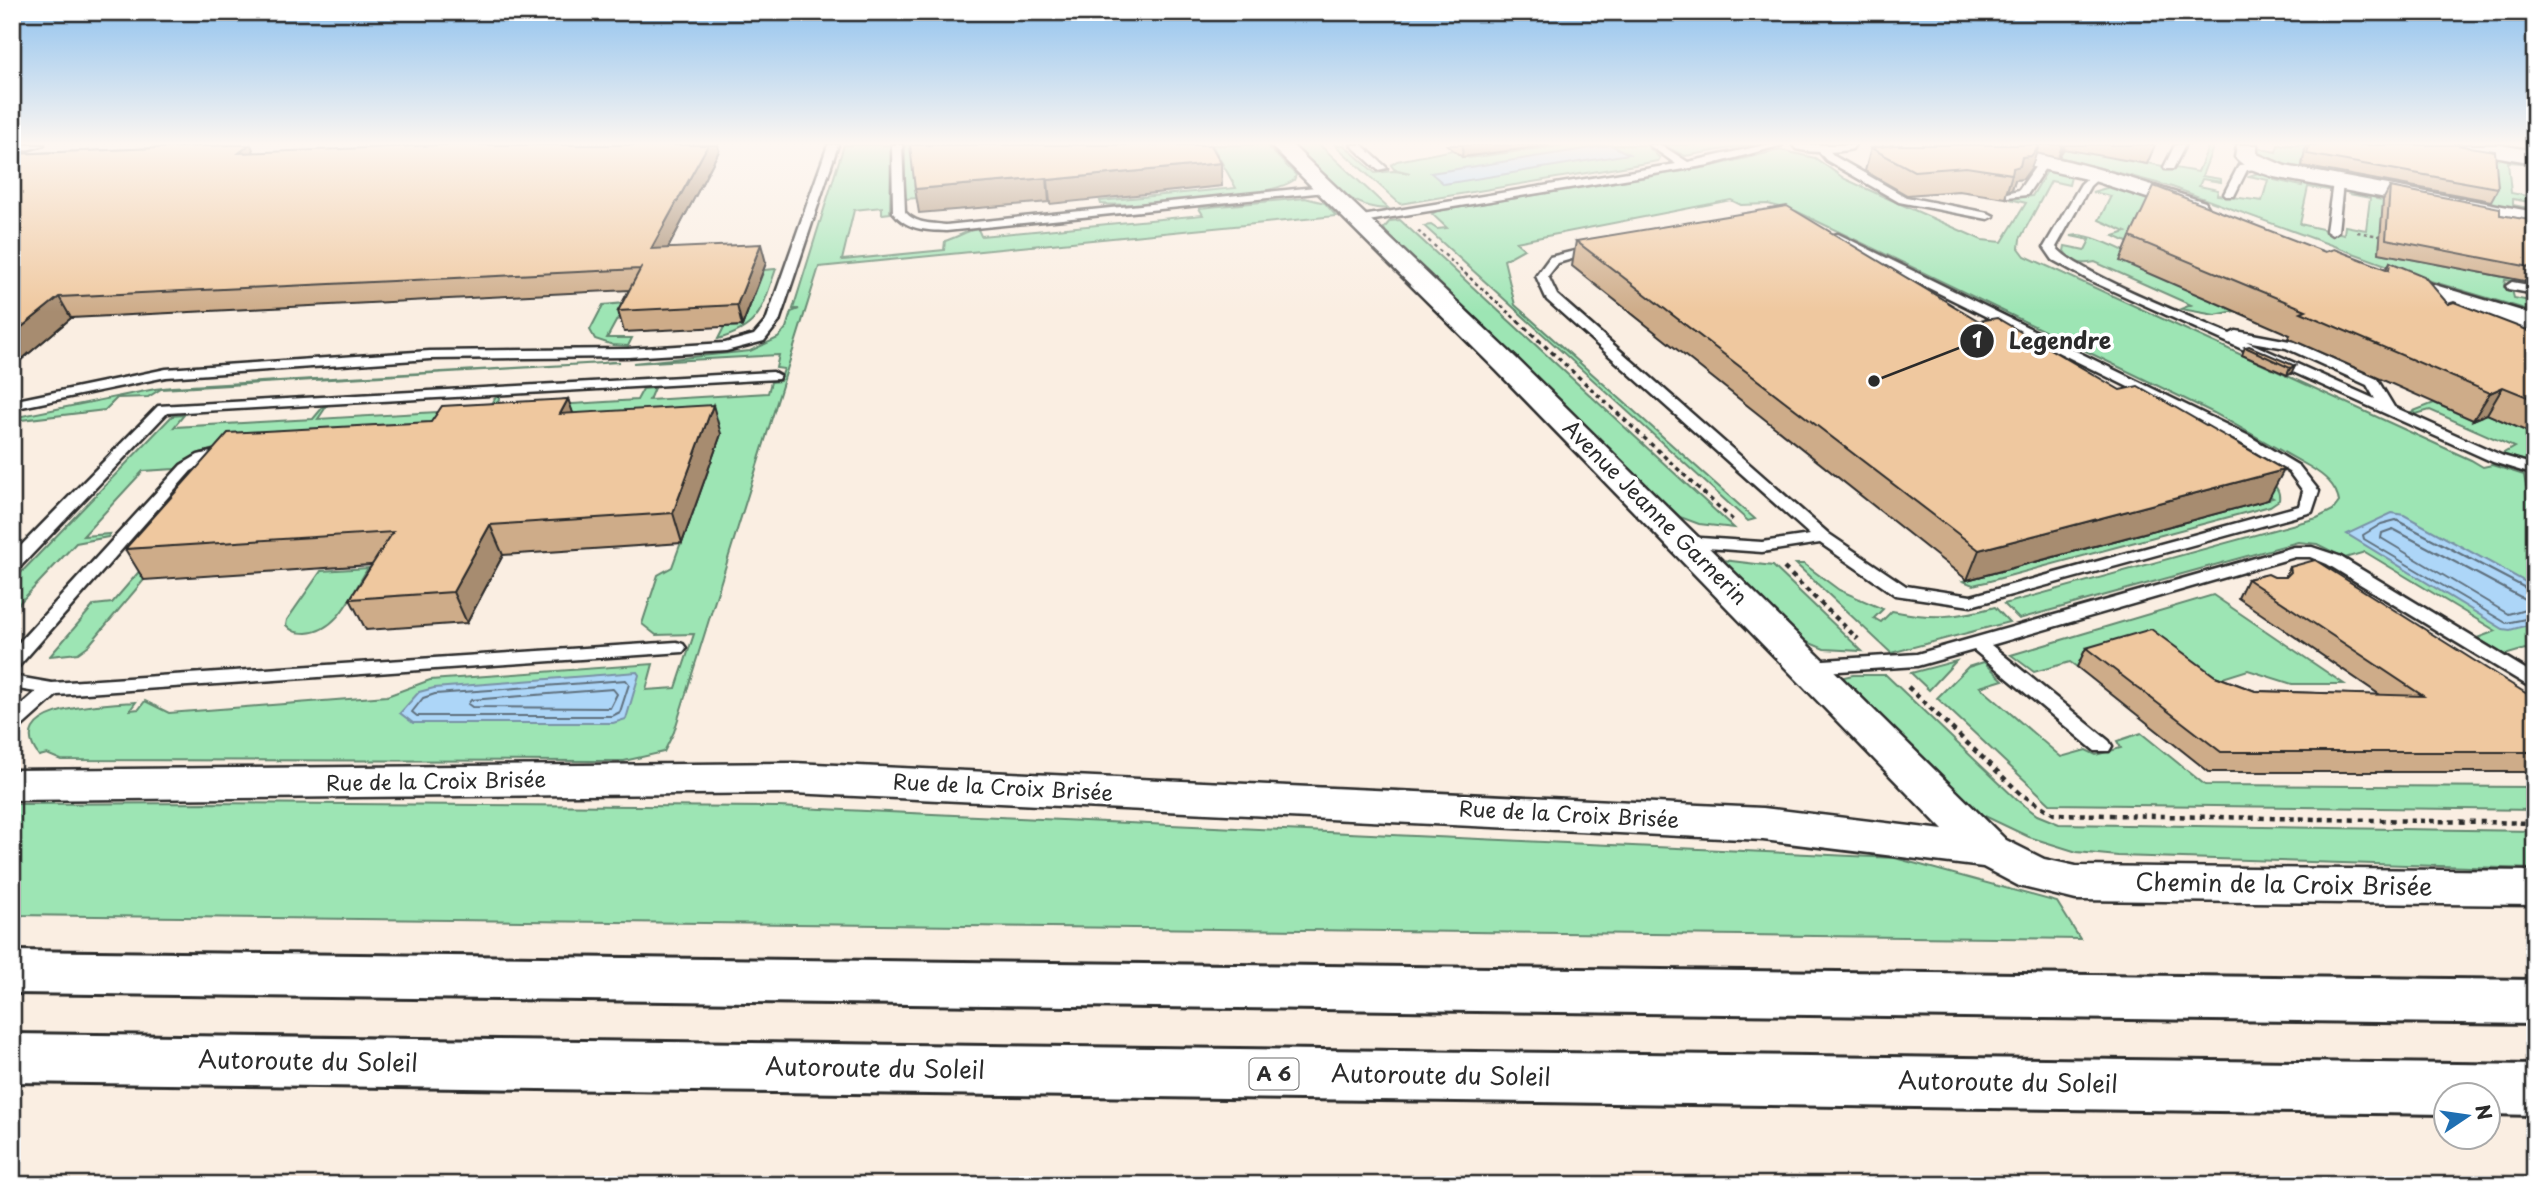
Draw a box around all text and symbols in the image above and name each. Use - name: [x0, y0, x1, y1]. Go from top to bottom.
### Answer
- callout: Legendre: [1959, 319, 2125, 363]
- text: Legendre: [2009, 322, 2112, 357]
- text: 1: [1972, 323, 1982, 355]
- street label: Avenue Jeanne Garnerin: [1557, 412, 1756, 611]
- street label: Rue de la Croix Brisée: [325, 762, 546, 798]
- street label: Rue de la Croix Brisée: [892, 764, 1114, 808]
- street label: Rue de la Croix Brisée: [1458, 791, 1680, 835]
- street label: Chemin de la Croix Brisée: [2135, 862, 2433, 904]
- street label: Autoroute du Soleil: [198, 1040, 418, 1080]
- street label: Autoroute du Soleil: [765, 1047, 985, 1087]
- street label: Autoroute du Soleil: [1331, 1054, 1551, 1094]
- road number: A 6: [1250, 1058, 1298, 1090]
- street label: Autoroute du Soleil: [1898, 1061, 2118, 1101]
- north arrow: [2432, 1082, 2502, 1152]
- text: N: [2469, 1101, 2500, 1122]

